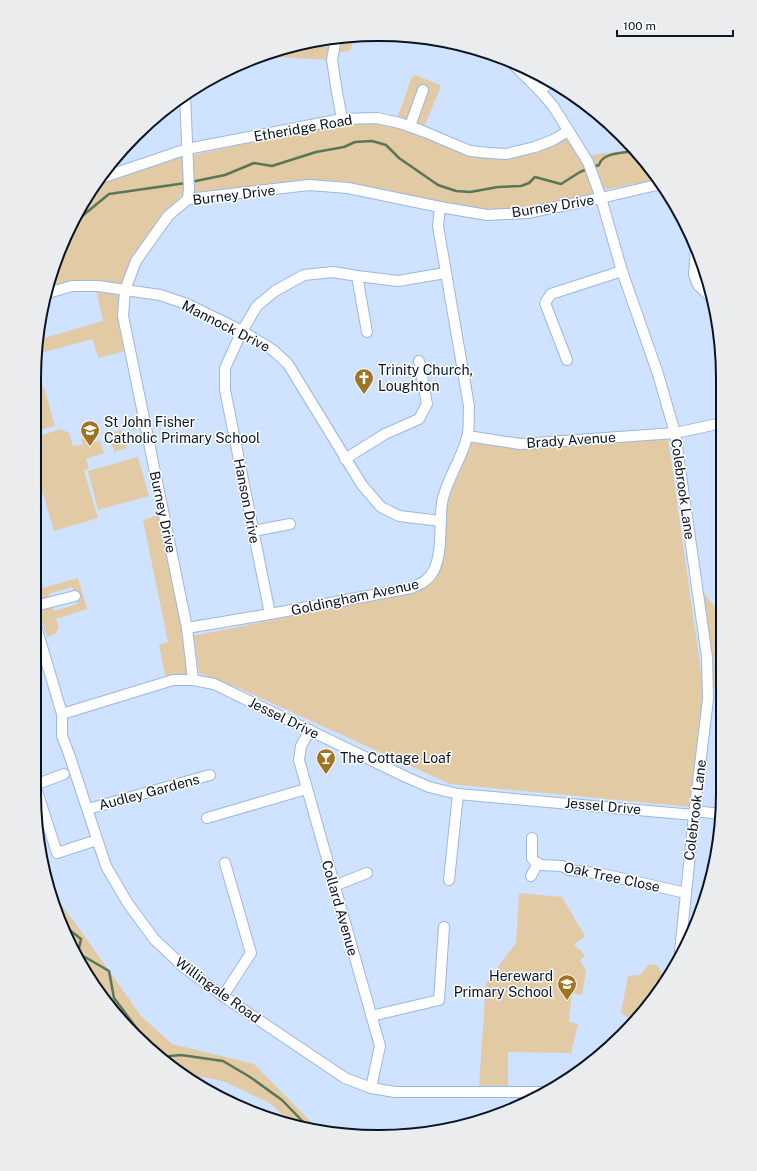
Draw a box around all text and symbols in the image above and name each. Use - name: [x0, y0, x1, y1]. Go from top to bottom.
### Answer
- scale bar: [617, 12, 733, 38]
- text: 100 m: [623, 19, 656, 33]
- street label: Etheridge Road: [252, 111, 354, 145]
- street label: Burney Drive: [192, 182, 276, 208]
- street label: Burney Drive: [511, 192, 595, 220]
- street label: Mannock Drive: [179, 297, 273, 355]
- place label: Trinity Church, Loughton: [378, 362, 473, 394]
- church icon: Trinity Church, Loughton: [353, 367, 375, 395]
- place label: St John Fisher Catholic Primary School: [104, 414, 260, 446]
- school or university icon: St John Fisher Catholic Primary School: [79, 419, 101, 447]
- street label: Brady Avenue: [526, 429, 616, 451]
- street label: Colebrook Lane: [668, 437, 698, 541]
- street label: Hanson Drive: [231, 457, 263, 545]
- street label: Burney Drive: [147, 470, 180, 554]
- street label: Goldingham Avenue: [290, 576, 420, 618]
- street label: Jessel Drive: [246, 694, 322, 742]
- bar icon: The Cottage Loaf: [315, 747, 337, 775]
- place label: The Cottage Loaf: [340, 750, 452, 766]
- street label: Colebrook Lane: [681, 758, 709, 861]
- street label: Audley Gardens: [97, 771, 201, 813]
- street label: Jessel Drive: [564, 795, 642, 817]
- street label: Collard Avenue: [319, 858, 361, 958]
- street label: Oak Tree Close: [562, 859, 662, 895]
- street label: Willingale Road: [172, 954, 264, 1026]
- place label: Hereward Primary School: [454, 968, 553, 1000]
- school or university icon: Hereward Primary School: [556, 973, 578, 1001]

